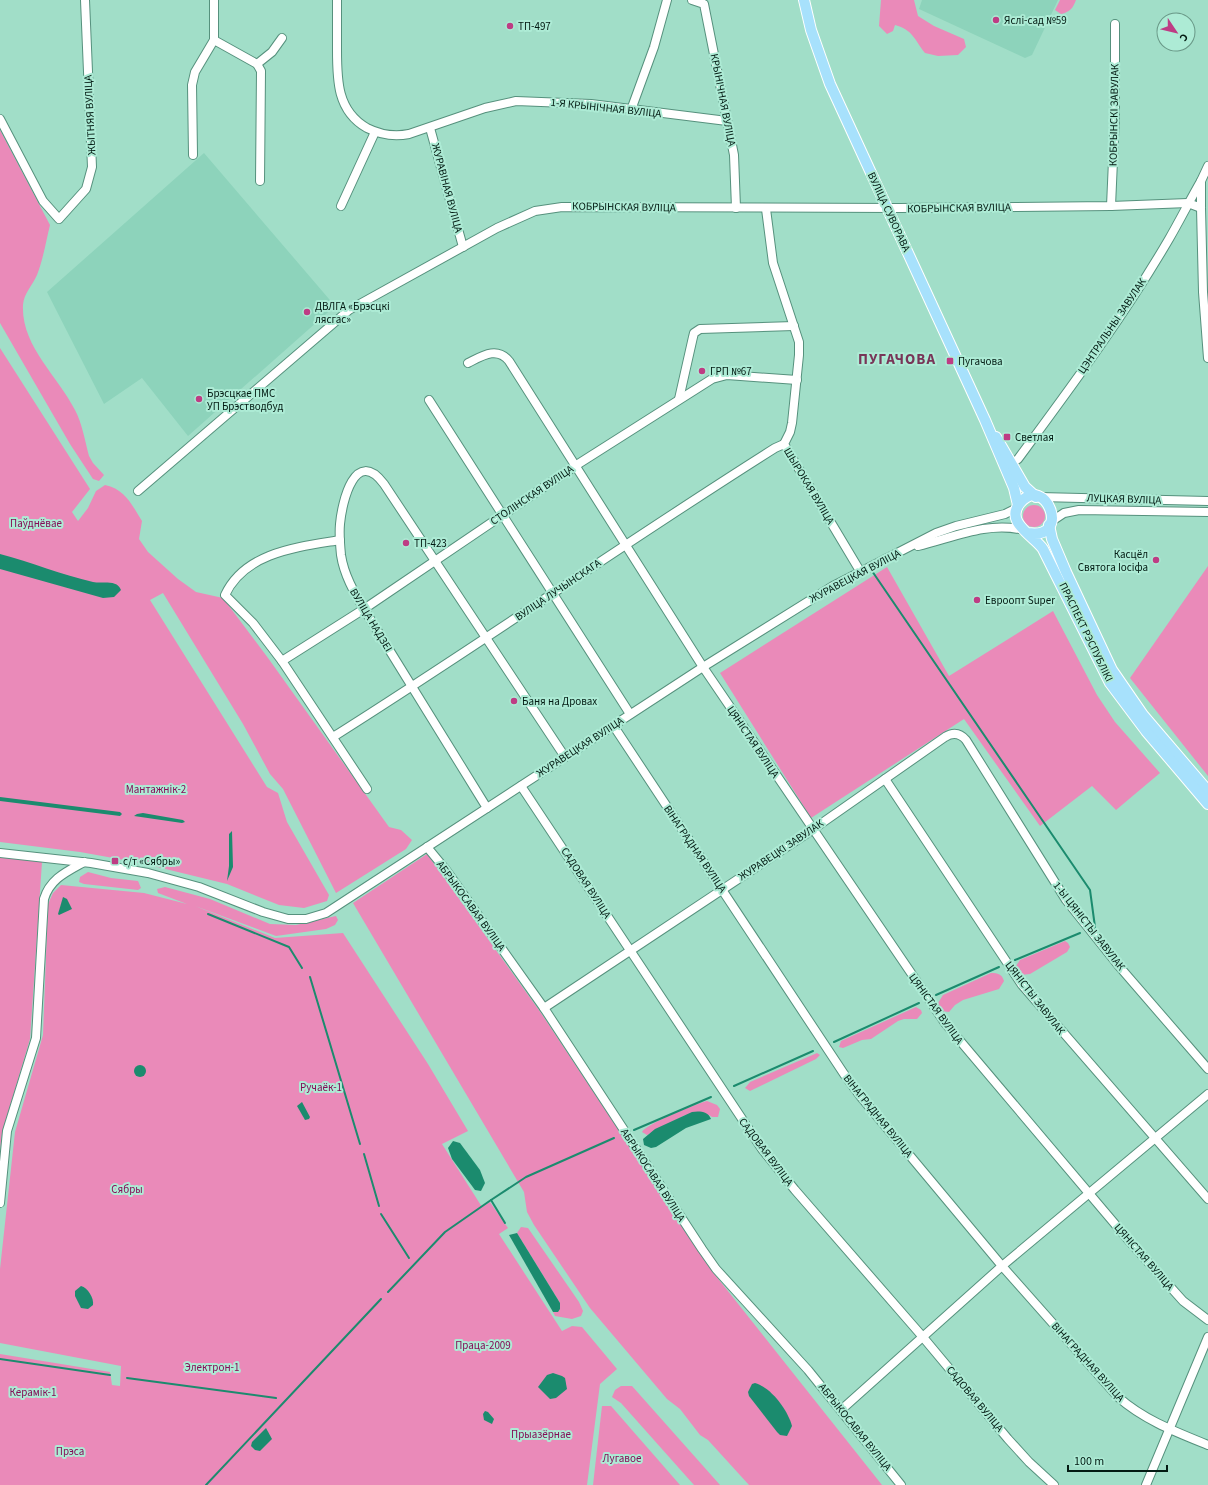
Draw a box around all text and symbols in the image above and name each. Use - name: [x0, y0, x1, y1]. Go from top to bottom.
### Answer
- north arrow: [1156, 12, 1196, 52]
- place label: Яслі-сад №59: [1004, 13, 1067, 28]
- marker: Яслі-сад №59: [991, 15, 1001, 25]
- place label: ТП-497: [518, 19, 551, 34]
- marker: ТП-497: [505, 21, 515, 31]
- text: С: [1175, 31, 1192, 45]
- street label: КРЫНІЧНАЯ ВУЛІЦА: [707, 52, 739, 148]
- street label: КОБРЫНСКІ ЗАВУЛАК: [1106, 63, 1122, 166]
- street label: ЖЫТНЯЯ ВУЛІЦА: [80, 75, 100, 155]
- street label: 1-Я КРЫНІЧНАЯ ВУЛІЦА: [550, 95, 662, 121]
- street label: ЖУРАВІНАЯ ВУЛІЦА: [428, 142, 466, 234]
- street label: ВУЛІЦА СУВОРАВА: [864, 170, 914, 254]
- street label: КОБРЫНСКАЯ ВУЛІЦА: [572, 199, 676, 215]
- street label: КОБРЫНСКАЯ ВУЛІЦА: [907, 200, 1011, 216]
- street label: ЦЭНТРАЛЬНЫ ЗАВУЛАК: [1074, 275, 1150, 377]
- place label: ДВЛГА «Брэсцкі лясгас»: [315, 299, 390, 327]
- marker: ДВЛГА «Брэсцкі лясгас»: [302, 307, 312, 317]
- district label: ПУГАЧОВА: [858, 349, 936, 370]
- place label: Пугачова: [958, 354, 1003, 369]
- marker: Пугачова: [945, 356, 955, 366]
- place label: ГРП №67: [710, 364, 752, 379]
- marker: ГРП №67: [697, 366, 707, 376]
- place label: Брэсцкае ПМС УП Брэстводбуд: [207, 386, 284, 414]
- marker: Брэсцкае ПМС УП Брэстводбуд: [194, 394, 204, 404]
- place label: Светлая: [1015, 430, 1054, 445]
- marker: Светлая: [1002, 432, 1012, 442]
- street label: ШЫРОКАЯ ВУЛІЦА: [780, 445, 838, 527]
- street label: СТОЛІНСКАЯ ВУЛІЦА: [487, 462, 577, 528]
- street label: ЛУЦКАЯ ВУЛІЦА: [1086, 490, 1162, 508]
- park label: Паўднёвае: [10, 516, 62, 531]
- place label: ТП-423: [414, 536, 447, 551]
- marker: ТП-423: [401, 538, 411, 548]
- street label: ЖУРАВЕЦКАЯ ВУЛІЦА: [807, 546, 903, 606]
- place label: Касцёл Святога Іосіфа: [1078, 547, 1148, 575]
- marker: Касцёл Святога Іосіфа: [1151, 555, 1161, 565]
- street label: ВУЛІЦА ЛУЧЫНСКАГА: [512, 556, 604, 624]
- street label: ПРАСПЕКТ РЭСПУБЛІКІ: [1055, 580, 1117, 684]
- street label: ВУЛІЦА НАДЗЕІ: [346, 585, 396, 655]
- place label: Евроопт Super: [985, 593, 1055, 608]
- marker: Евроопт Super: [972, 595, 982, 605]
- place label: Баня на Дровах: [522, 694, 597, 709]
- marker: Баня на Дровах: [509, 696, 519, 706]
- street label: ЦЯНІСТАЯ ВУЛІЦА: [723, 703, 783, 781]
- street label: ЖУРАВЕЦКАЯ ВУЛІЦА: [534, 713, 626, 781]
- park label: Мантажнік-2: [126, 782, 186, 797]
- street label: ВІНАГРАДНАЯ ВУЛІЦА: [660, 802, 730, 896]
- street label: ЖУРАВЕЦКІ ЗАВУЛАК: [735, 816, 827, 884]
- street label: САДОВАЯ ВУЛІЦА: [557, 845, 615, 921]
- place label: с/т «Сябры»: [123, 854, 180, 869]
- marker: с/т «Сябры»: [110, 856, 120, 866]
- street label: АБРЫКОСАВАЯ ВУЛІЦА: [433, 858, 509, 954]
- street label: 1-Ы ЦЯНІСТЫ ЗАВУЛАК: [1050, 878, 1129, 974]
- street label: ЦЯНІСТЫ ЗАВУЛАК: [1002, 958, 1069, 1038]
- street label: ЦЯНІСТАЯ ВУЛІЦА: [905, 971, 967, 1047]
- street label: ВІНАГРАДНАЯ ВУЛІЦА: [840, 1071, 916, 1161]
- park label: Ручаёк-1: [300, 1080, 342, 1095]
- street label: САДОВАЯ ВУЛІЦА: [735, 1115, 797, 1189]
- street label: АБРЫКОСАВАЯ ВУЛІЦА: [617, 1125, 689, 1225]
- park label: Сябры: [111, 1182, 143, 1197]
- street label: ЦЯНІСТАЯ ВУЛІЦА: [1111, 1220, 1177, 1294]
- street label: ВІНАГРАДНАЯ ВУЛІЦА: [1048, 1319, 1128, 1405]
- park label: Праца-2009: [455, 1338, 511, 1353]
- park label: Электрон-1: [185, 1360, 239, 1375]
- street label: САДОВАЯ ВУЛІЦА: [943, 1363, 1007, 1435]
- street label: АБРЫКОСАВАЯ ВУЛІЦА: [815, 1380, 895, 1474]
- park label: Керамік-1: [10, 1385, 56, 1400]
- park label: Прыазёрнае: [511, 1427, 571, 1442]
- park label: Прэса: [56, 1444, 84, 1459]
- scale bar: [1068, 1447, 1167, 1473]
- park label: Лугавое: [603, 1451, 642, 1466]
- text: 100 m: [1074, 1453, 1104, 1470]

